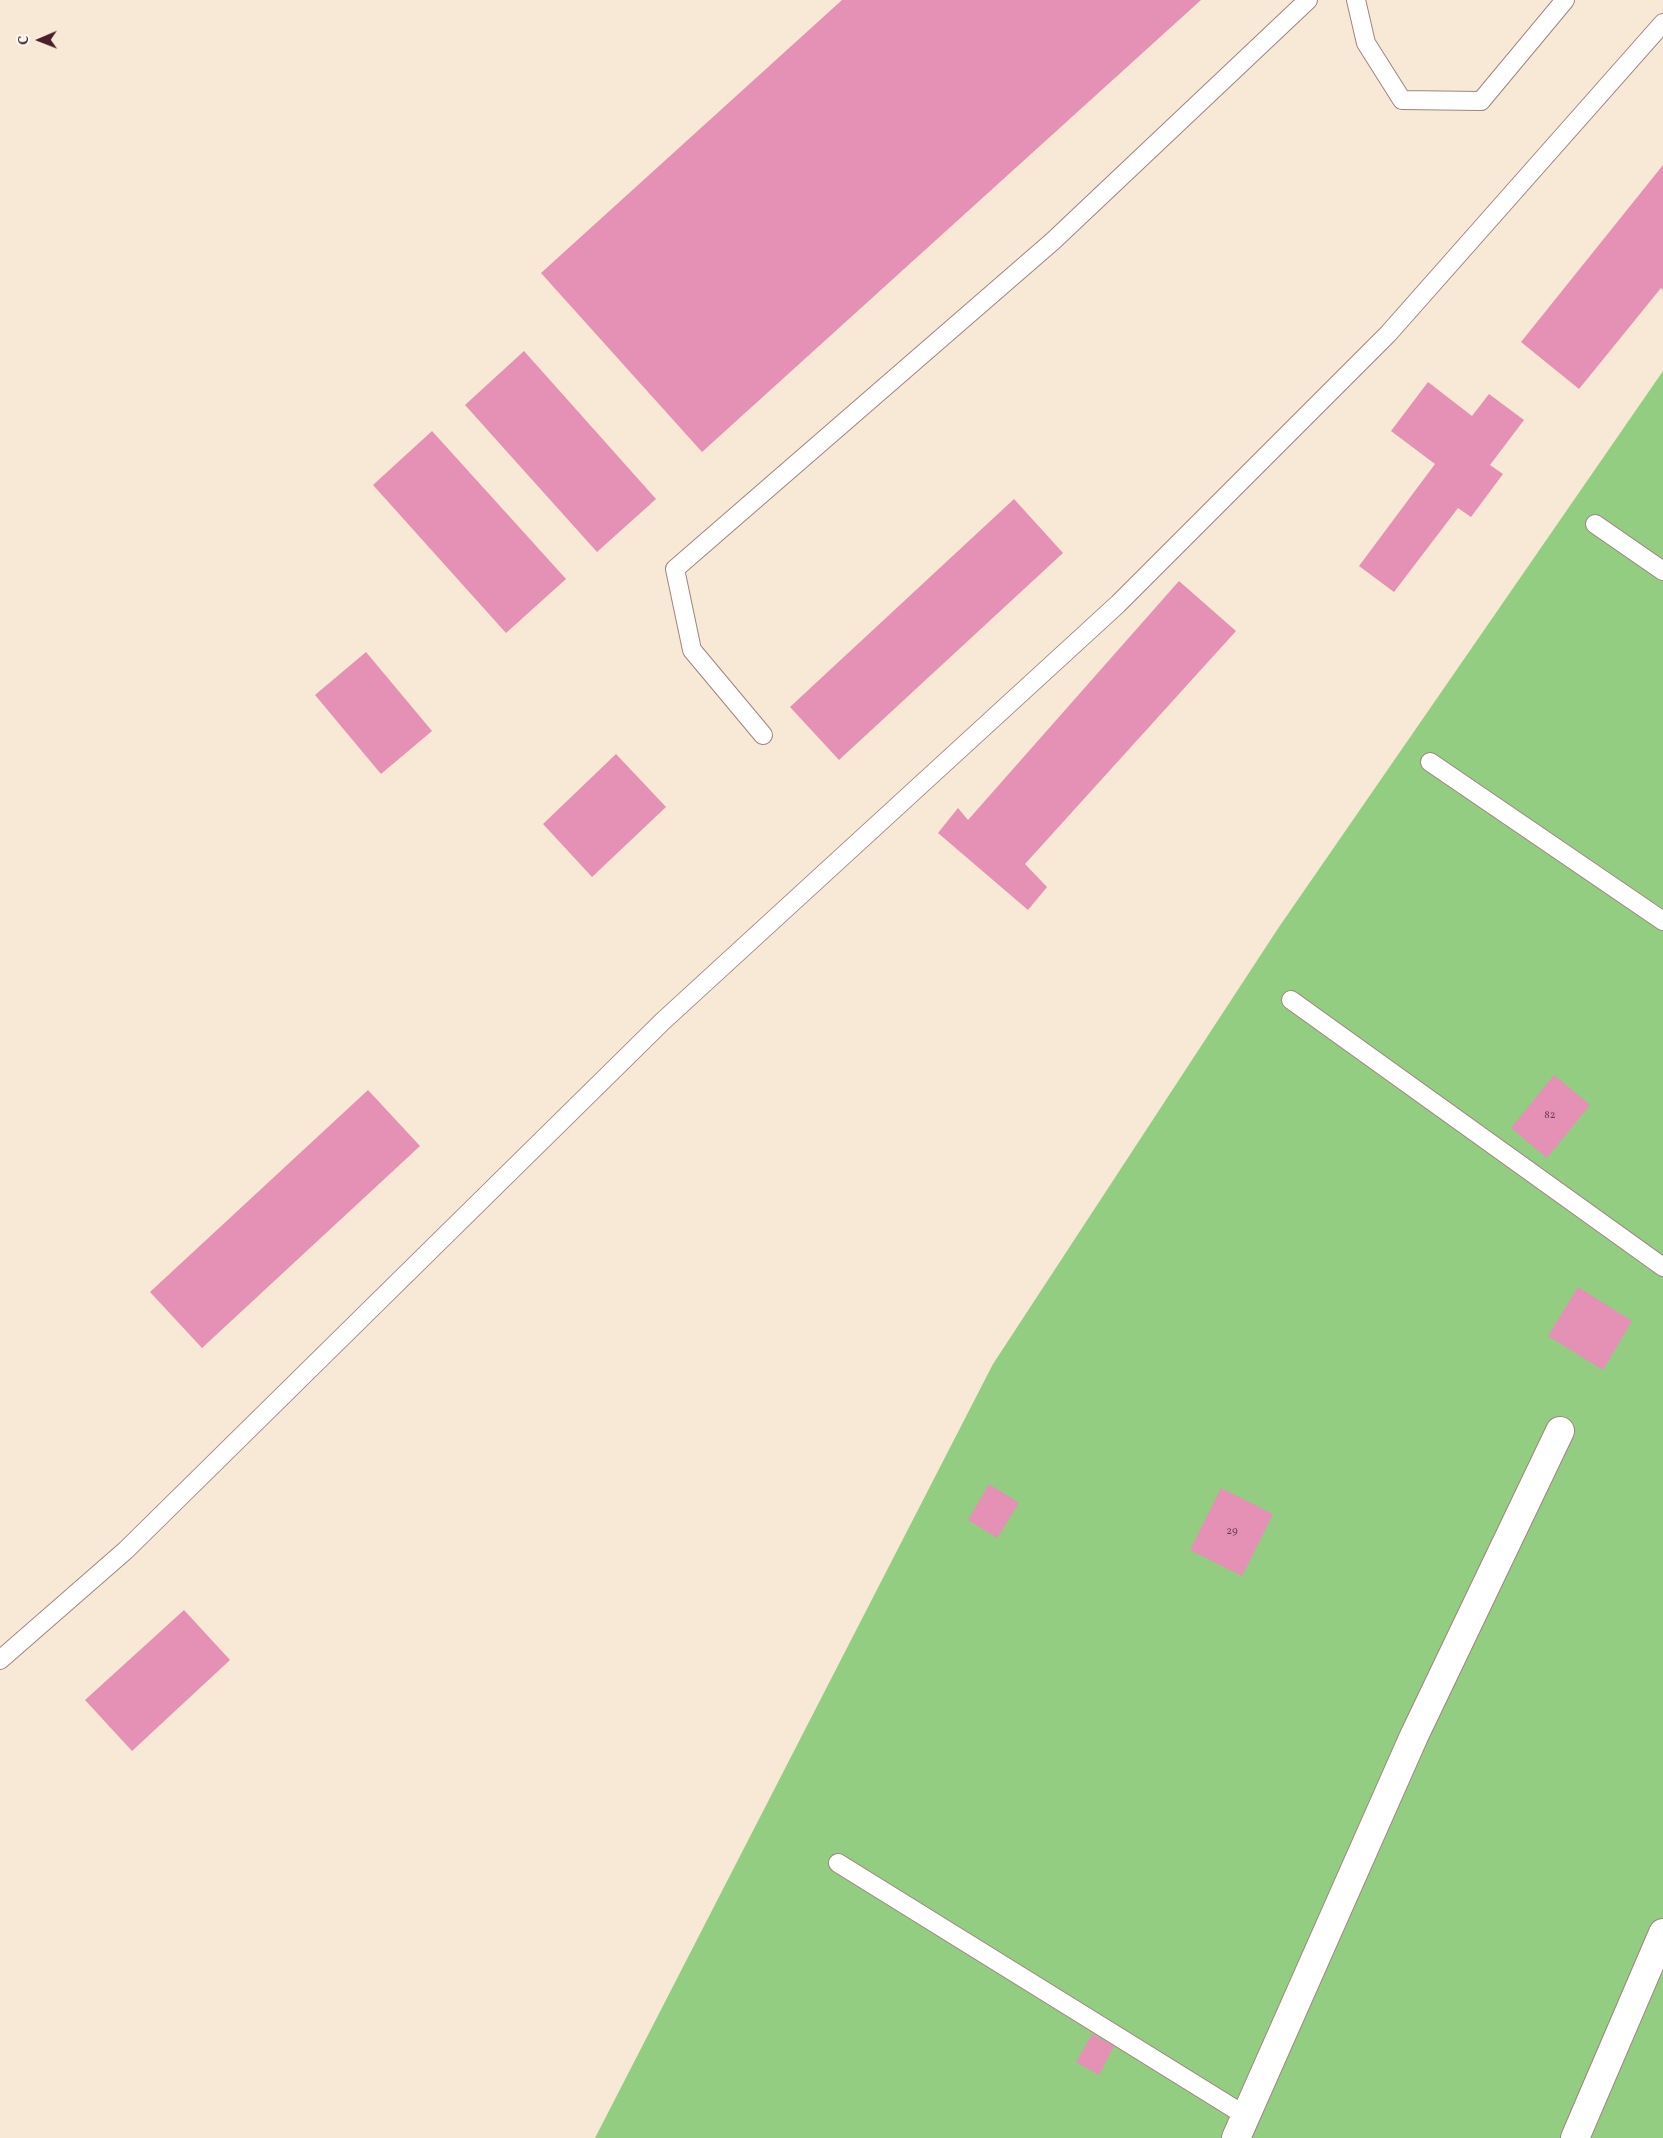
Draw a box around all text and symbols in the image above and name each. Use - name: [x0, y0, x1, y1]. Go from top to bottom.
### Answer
- north arrow: [15, 15, 65, 65]
- text: С: [15, 36, 34, 45]
- house number: 82: [1544, 1109, 1556, 1123]
- house number: 29: [1226, 1525, 1238, 1539]

